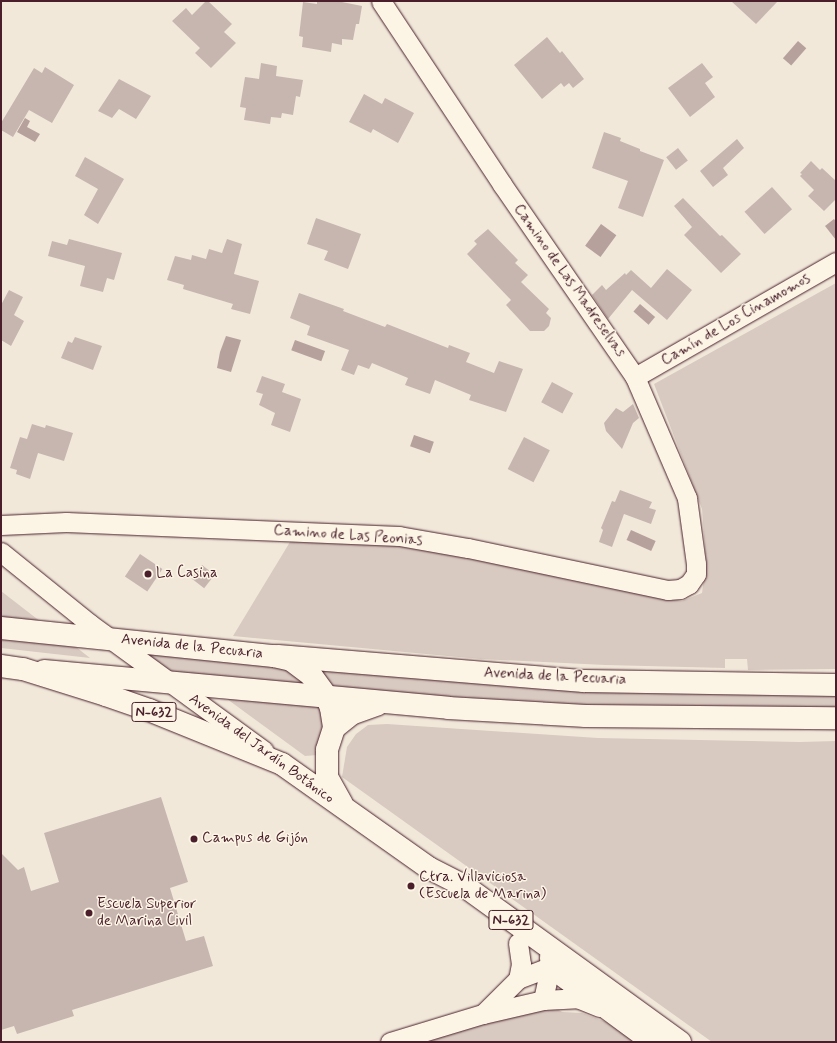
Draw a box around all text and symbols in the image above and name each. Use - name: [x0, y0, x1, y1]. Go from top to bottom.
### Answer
- street label: Camino de Las Madreselvas: [509, 201, 629, 361]
- street label: Camín de Los Cinamomos: [658, 270, 814, 370]
- street label: Camino de Las Peonias: [272, 522, 424, 550]
- place label: La Casina: [156, 565, 226, 583]
- marker: La Casina: [143, 569, 153, 579]
- street label: Avenida de la Pecuaria: [120, 631, 264, 663]
- street label: Avenida de la Pecuaria: [484, 664, 626, 690]
- street label: Avenida del Jardín Botánico: [185, 691, 337, 807]
- road number: N-632: [131, 700, 177, 724]
- place label: Campus de Gijón: [202, 830, 308, 848]
- marker: Campus de Gijón: [189, 834, 199, 844]
- place label: Ctra. Villaviciosa (Escuela de Marina): [419, 868, 549, 903]
- marker: Ctra. Villaviciosa (Escuela de Marina): [406, 881, 416, 891]
- place label: Escuela Superior de Marina Civil: [97, 895, 198, 930]
- marker: Escuela Superior de Marina Civil: [84, 908, 94, 918]
- road number: N-632: [488, 908, 534, 932]

